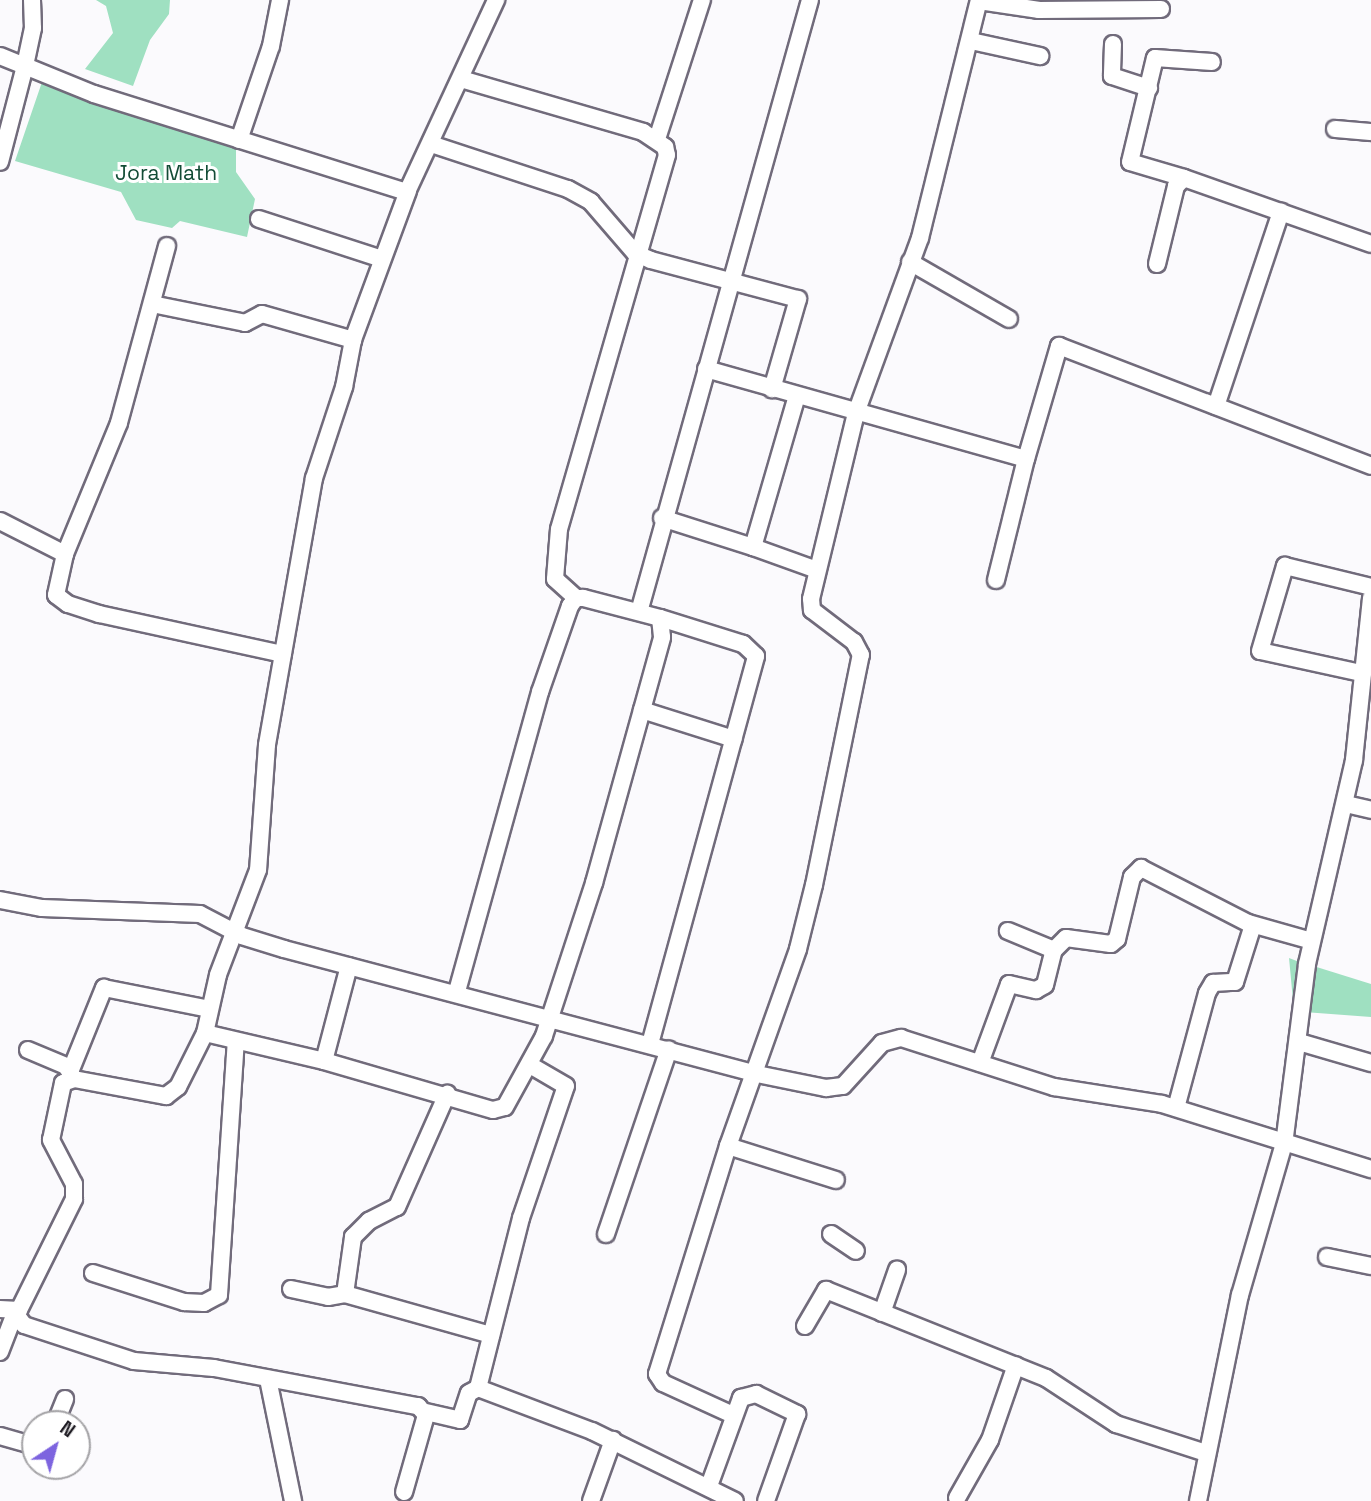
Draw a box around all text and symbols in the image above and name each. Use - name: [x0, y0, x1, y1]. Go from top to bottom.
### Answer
- park label: Jora Math: [115, 160, 217, 186]
- north arrow: [21, 1410, 91, 1480]
- text: N: [55, 1415, 80, 1443]

